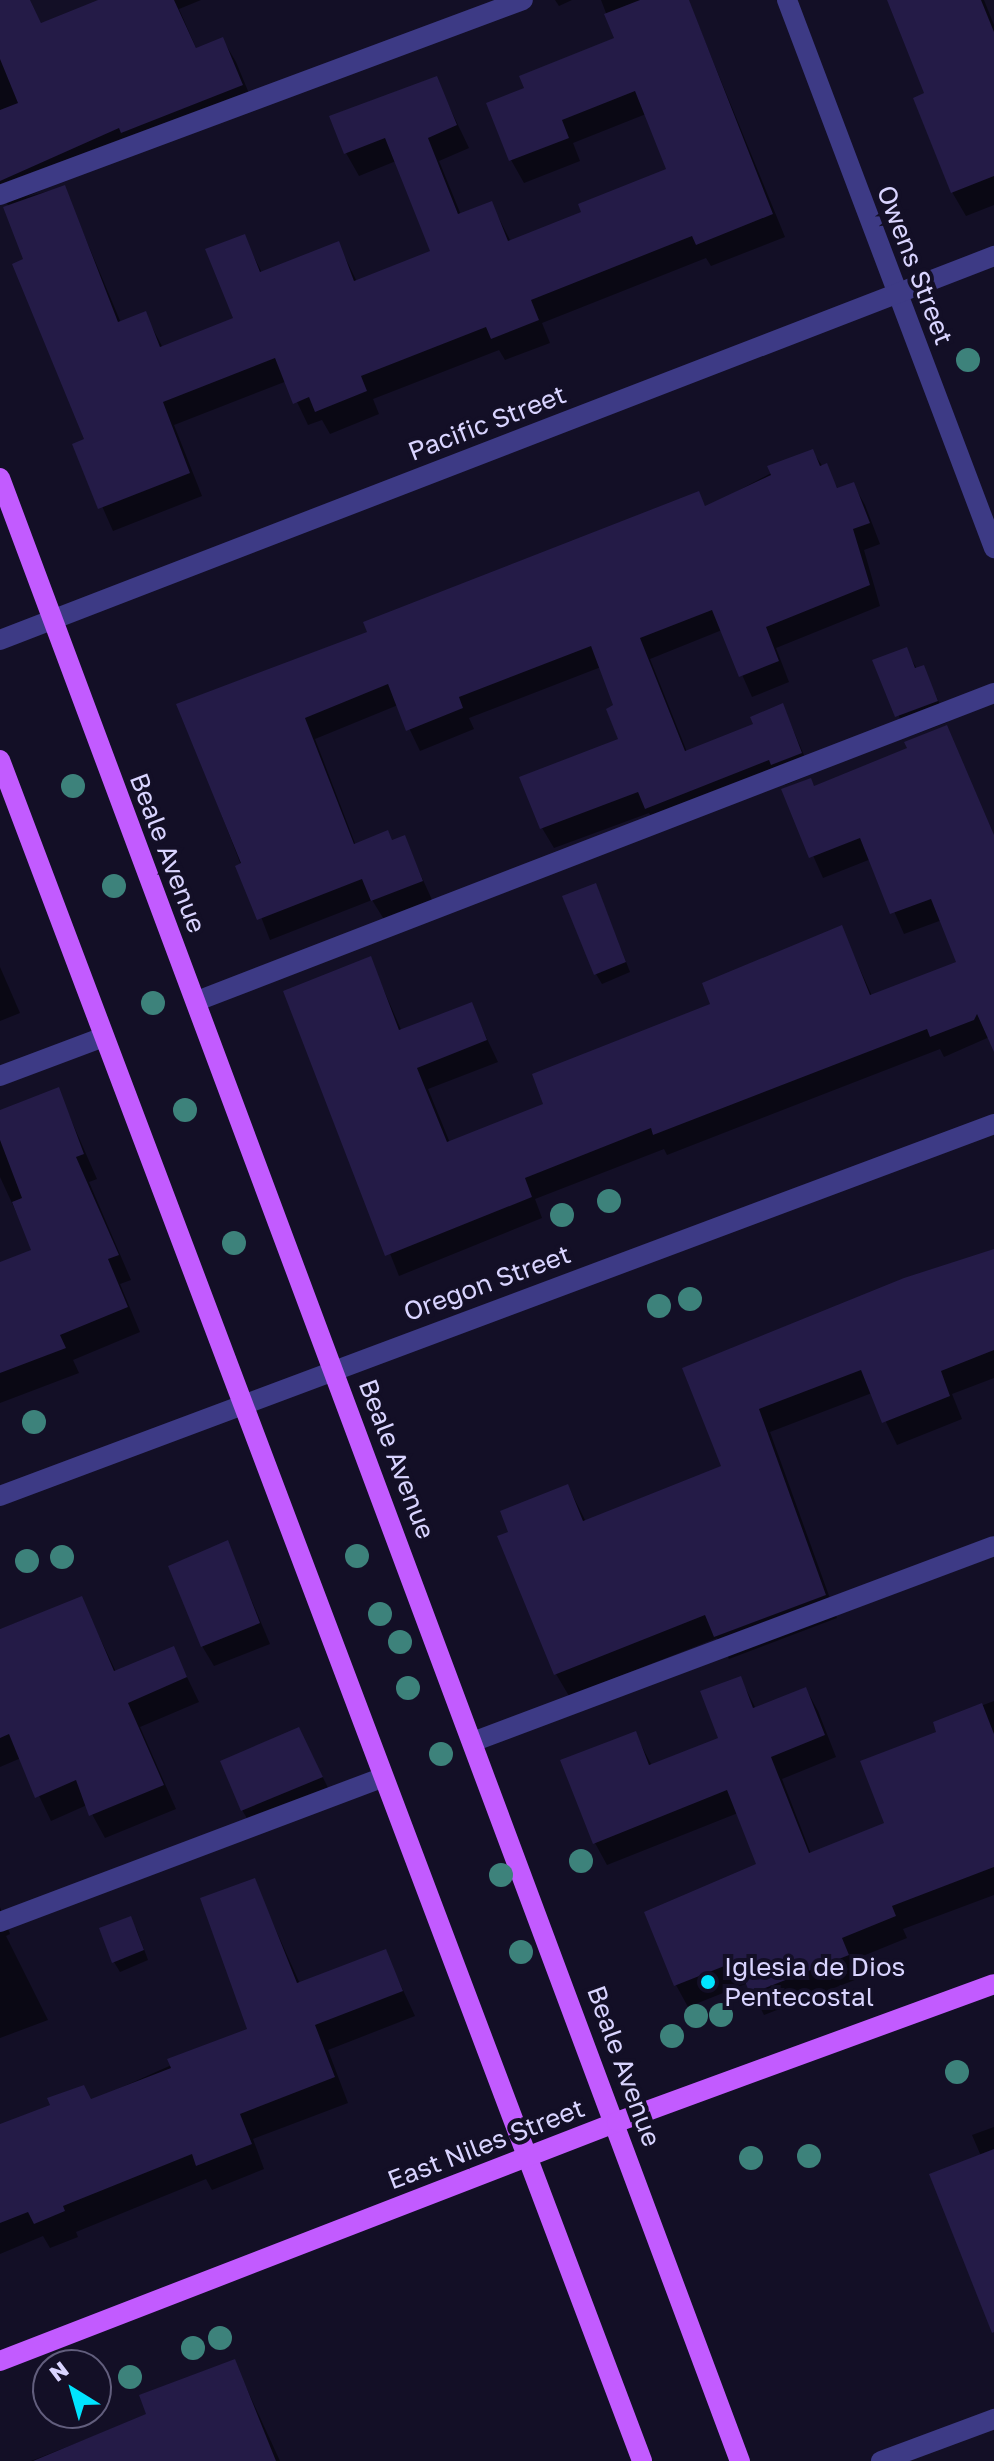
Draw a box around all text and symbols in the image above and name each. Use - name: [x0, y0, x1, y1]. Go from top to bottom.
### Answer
- street label: Owens Street: [870, 181, 960, 349]
- street label: Pacific Street: [404, 379, 570, 467]
- street label: Beale Avenue: [123, 769, 213, 937]
- street label: Oregon Street: [399, 1238, 575, 1328]
- street label: Beale Avenue: [352, 1375, 442, 1543]
- place label: Iglesia de Dios Pentecostal: [724, 1951, 905, 2012]
- marker: Iglesia de Dios Pentecostal: [699, 1973, 717, 1991]
- street label: Beale Avenue: [581, 1981, 667, 2151]
- street label: East Niles Street: [383, 2092, 589, 2196]
- north arrow: [32, 2349, 112, 2429]
- text: N: [44, 2355, 73, 2387]

